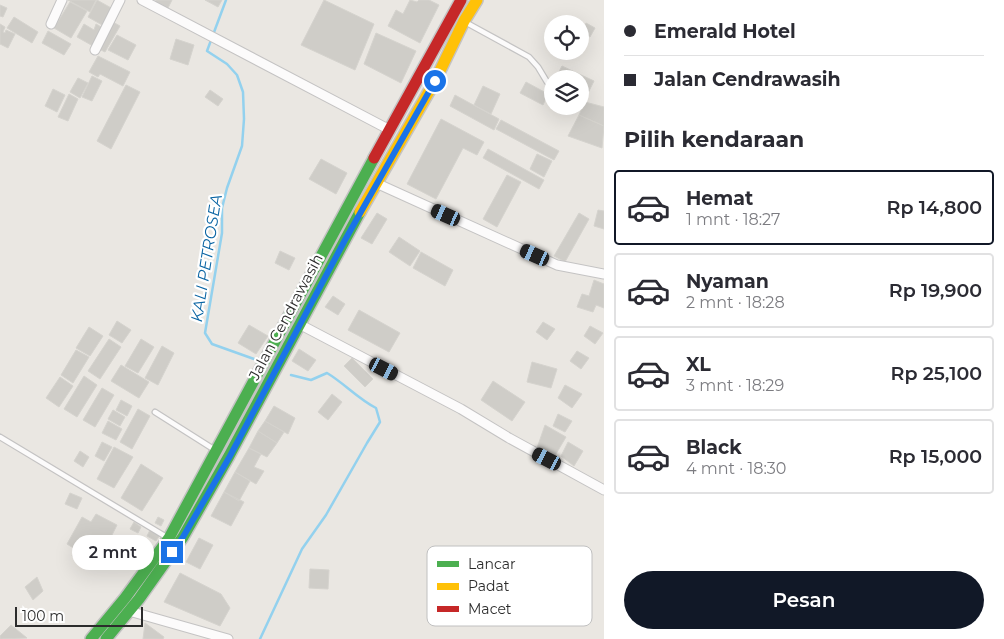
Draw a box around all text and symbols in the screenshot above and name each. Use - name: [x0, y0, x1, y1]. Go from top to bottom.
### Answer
- map controls: [544, 15, 589, 115]
- button: locate: [544, 15, 589, 60]
- text: Emerald Hotel: [654, 20, 796, 43]
- text: Jalan Cendrawasih: [654, 68, 841, 91]
- route start: [424, 70, 446, 92]
- button: layers: [544, 70, 589, 115]
- text: Pilih kendaraan: [624, 126, 804, 153]
- icon: car: [626, 185, 671, 230]
- text: Hemat: [686, 187, 753, 210]
- water label: KALI PETROSEA: [187, 193, 226, 323]
- text: Rp 14,800: [887, 196, 982, 219]
- car: [429, 202, 462, 228]
- text: 1 mnt · 18:27: [686, 210, 781, 229]
- car: [518, 242, 551, 268]
- street label: Jalan Cendrawasih: [244, 250, 327, 384]
- icon: car: [626, 268, 671, 313]
- text: Nyaman: [686, 270, 769, 293]
- text: Rp 19,900: [889, 279, 982, 302]
- text: 2 mnt · 18:28: [686, 293, 785, 312]
- icon: car: [626, 351, 671, 396]
- text: XL: [686, 353, 711, 376]
- car: [367, 356, 400, 382]
- text: Rp 25,100: [891, 362, 982, 385]
- text: 3 mnt · 18:29: [686, 376, 784, 395]
- icon: car: [626, 434, 671, 479]
- text: Black: [686, 436, 742, 459]
- text: Rp 15,000: [889, 445, 982, 468]
- car: [530, 446, 563, 472]
- text: 4 mnt · 18:30: [686, 459, 786, 478]
- callout: 2 mnt: [72, 534, 154, 570]
- route end: [161, 541, 183, 563]
- text: 2 mnt: [89, 543, 137, 562]
- legend: [427, 546, 592, 626]
- text: Lancar: [468, 555, 516, 573]
- button: Pesan: [624, 571, 984, 629]
- text: Padat: [468, 577, 510, 595]
- text: Macet: [468, 600, 512, 618]
- scale bar: [15, 604, 142, 627]
- text: 100 m: [22, 607, 64, 625]

